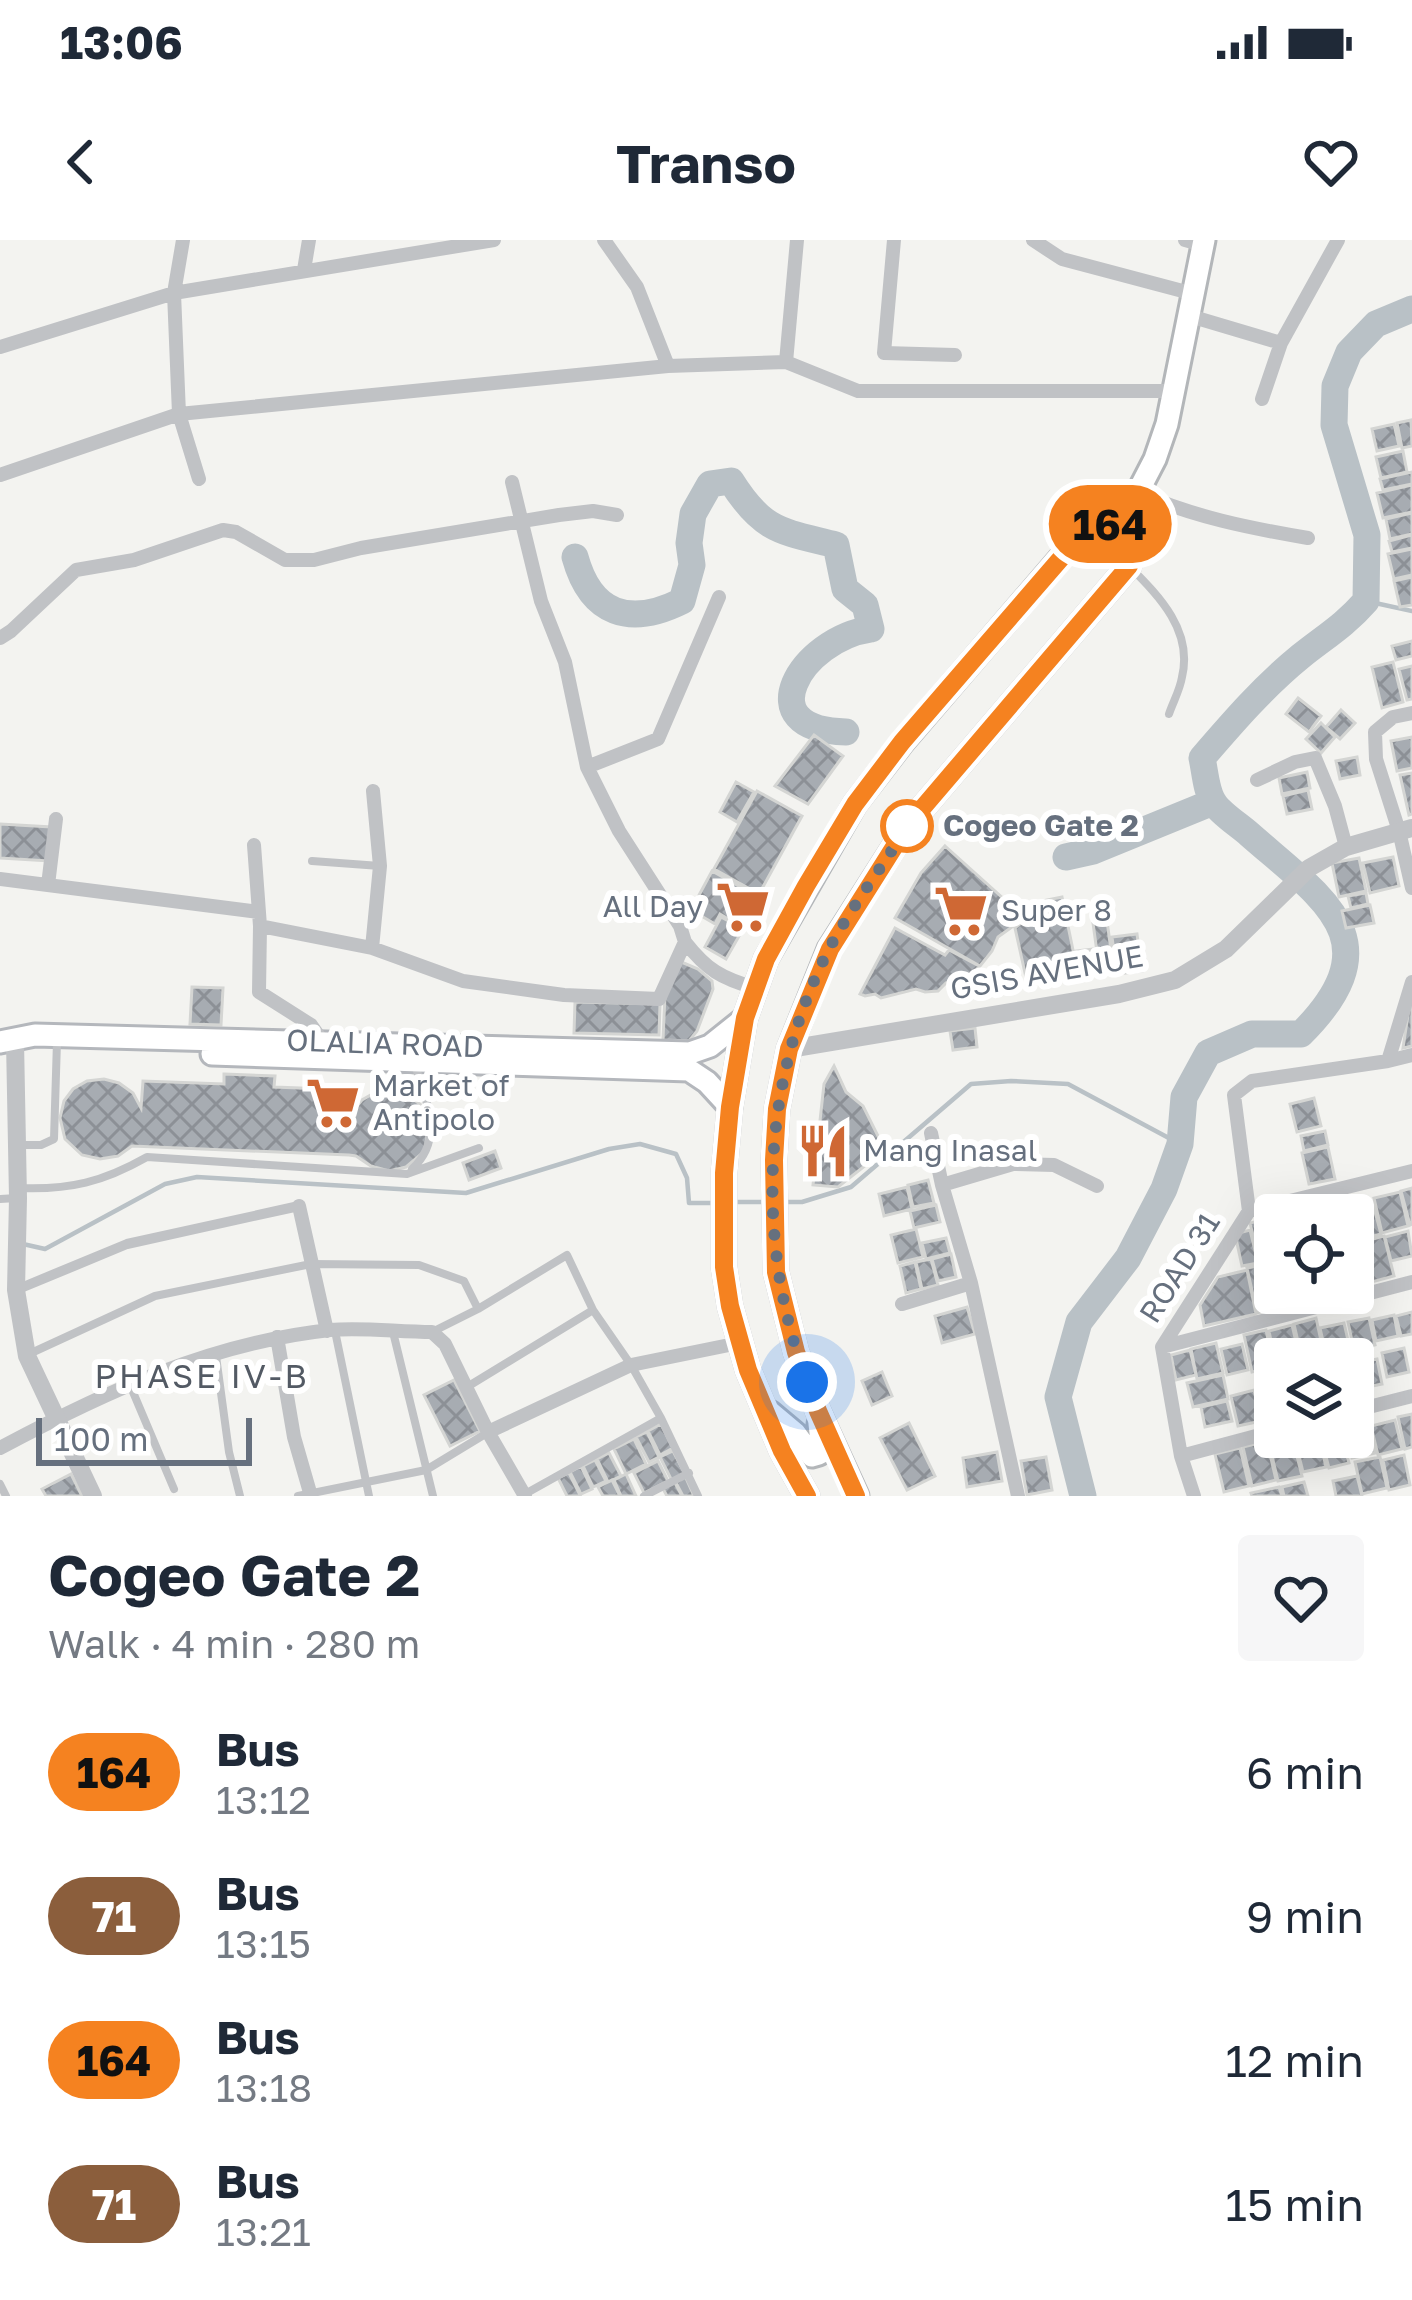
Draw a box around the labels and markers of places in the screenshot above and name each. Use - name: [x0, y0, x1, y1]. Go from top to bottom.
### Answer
- marker: Cogeo Gate 2: [882, 801, 932, 851]
- place label: Cogeo Gate 2: [943, 807, 1139, 843]
- supermarket icon: All Day: [714, 878, 772, 936]
- supermarket icon: Super 8: [932, 882, 990, 940]
- place label: All Day: [603, 888, 703, 924]
- place label: Super 8: [1001, 892, 1112, 928]
- place label: Market of Antipolo: [373, 1067, 509, 1137]
- supermarket icon: Market of Antipolo: [304, 1074, 362, 1132]
- restaurant icon: Mang Inasal: [794, 1122, 852, 1180]
- place label: Mang Inasal: [863, 1132, 1037, 1168]

